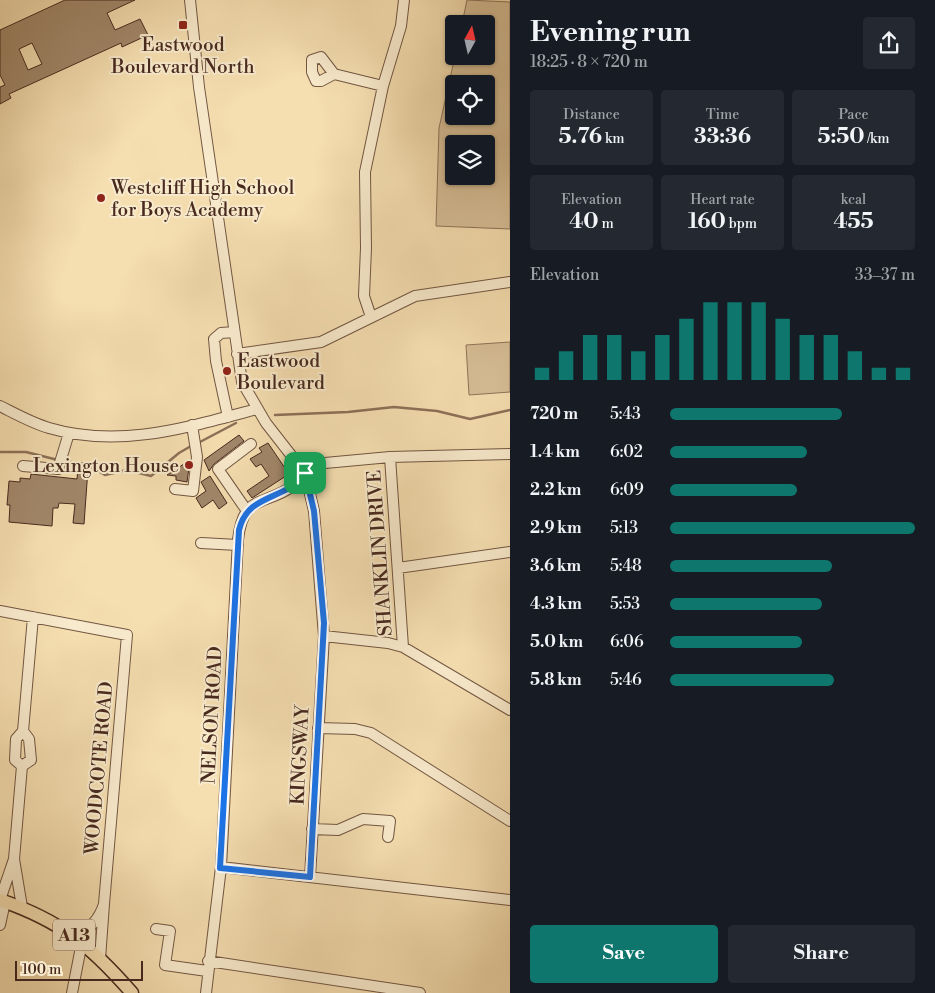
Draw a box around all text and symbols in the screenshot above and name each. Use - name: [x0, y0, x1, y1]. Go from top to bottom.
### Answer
- north arrow: [445, 15, 495, 65]
- map controls: [445, 15, 495, 185]
- text: Evening run: [530, 15, 691, 50]
- button: share: [863, 17, 915, 69]
- marker: Eastwood Boulevard North: [177, 19, 189, 31]
- place label: Eastwood Boulevard North: [110, 33, 255, 79]
- text: 18:25 · 8 × 720 m: [530, 52, 648, 72]
- button: locate: [445, 75, 495, 125]
- text: Distance: [563, 106, 620, 124]
- text: Time: [706, 106, 739, 124]
- text: Pace: [838, 106, 869, 124]
- text: 5.76: [559, 124, 602, 150]
- text: 33:36: [694, 124, 751, 150]
- text: 5:50: [817, 124, 864, 150]
- text: km: [602, 130, 624, 148]
- text: /km: [864, 130, 890, 148]
- button: layers: [445, 135, 495, 185]
- place label: Westcliff High School for Boys Academy: [110, 176, 295, 222]
- text: Elevation: [561, 191, 622, 209]
- text: Heart rate: [690, 191, 755, 209]
- text: kcal: [841, 191, 866, 209]
- marker: Westcliff High School for Boys Academy: [95, 192, 107, 204]
- text: 40: [569, 209, 599, 235]
- text: 160: [688, 209, 726, 235]
- text: 455: [833, 209, 874, 235]
- text: m: [599, 215, 614, 233]
- text: bpm: [726, 215, 757, 233]
- text: Elevation: [530, 265, 599, 285]
- text: 33–37 m: [855, 265, 915, 285]
- place label: Eastwood Boulevard: [236, 349, 325, 395]
- marker: Eastwood Boulevard: [221, 365, 233, 377]
- text: 720 m: [530, 404, 578, 424]
- text: 5:43: [610, 404, 641, 424]
- text: 1.4 km: [530, 442, 580, 462]
- text: 6:02: [610, 442, 643, 462]
- pin: [284, 452, 326, 494]
- place label: Lexington House: [33, 454, 179, 478]
- marker: Lexington House: [183, 459, 195, 471]
- icon: arrive: [291, 459, 319, 487]
- street label: SHANKLIN DRIVE: [362, 469, 398, 637]
- text: 2.2 km: [530, 480, 581, 500]
- text: 6:09: [610, 480, 644, 500]
- text: 2.9 km: [530, 518, 581, 538]
- text: 5:13: [610, 518, 638, 538]
- text: 3.6 km: [530, 556, 581, 576]
- text: 5:48: [610, 556, 642, 576]
- text: 4.3 km: [530, 594, 582, 614]
- text: 5:53: [610, 594, 640, 614]
- text: 5.0 km: [530, 632, 583, 652]
- text: 6:06: [610, 632, 644, 652]
- street label: NELSON ROAD: [196, 646, 228, 785]
- text: 5.8 km: [530, 670, 582, 690]
- text: 5:46: [610, 670, 642, 690]
- street label: WOODCOTE ROAD: [79, 681, 119, 857]
- street label: KINGSWAY: [285, 703, 315, 806]
- road number: A13: [53, 920, 95, 950]
- button: Save: [530, 925, 718, 983]
- button: Share: [728, 925, 915, 983]
- scale bar: [15, 958, 142, 981]
- text: 100 m: [22, 961, 61, 979]

